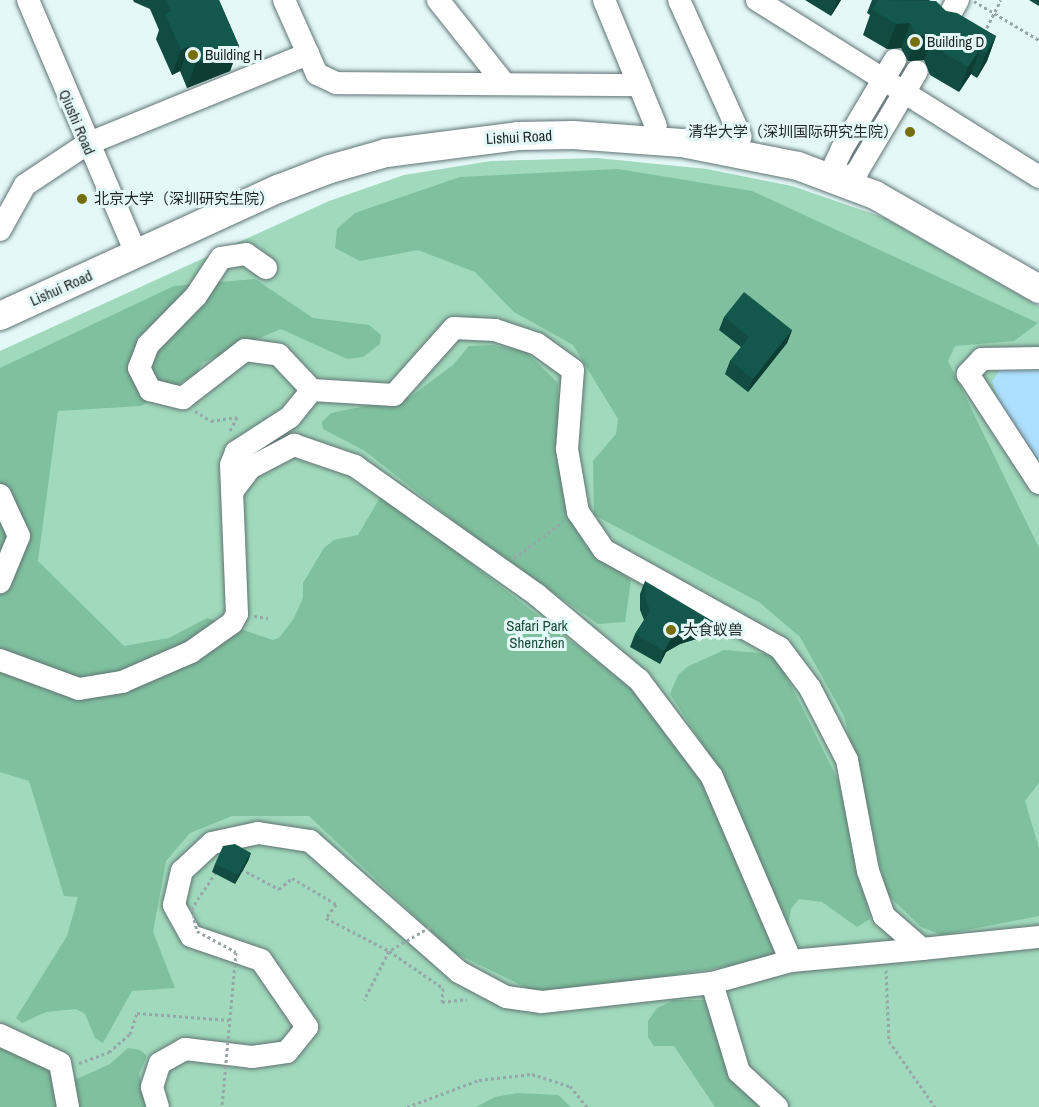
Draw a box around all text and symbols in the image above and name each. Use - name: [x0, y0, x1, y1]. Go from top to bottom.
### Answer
- place label: Building D: [927, 33, 984, 51]
- marker: Building D: [908, 35, 922, 49]
- place label: Building H: [205, 46, 262, 64]
- marker: Building H: [186, 48, 200, 62]
- street label: Qiushi Road: [55, 87, 99, 157]
- place label: 清华大学（深圳国际研究生院）: [688, 123, 898, 141]
- marker: 清华大学（深圳国际研究生院）: [903, 125, 917, 139]
- street label: Lishui Road: [485, 126, 553, 148]
- place label: 北京大学（深圳研究生院）: [94, 190, 274, 208]
- marker: 北京大学（深圳研究生院）: [75, 192, 89, 206]
- street label: Lishui Road: [27, 266, 95, 310]
- park label: Safari Park Shenzhen: [506, 616, 568, 651]
- place label: 大食蚁兽: [683, 621, 743, 639]
- marker: 大食蚁兽: [664, 623, 678, 637]

